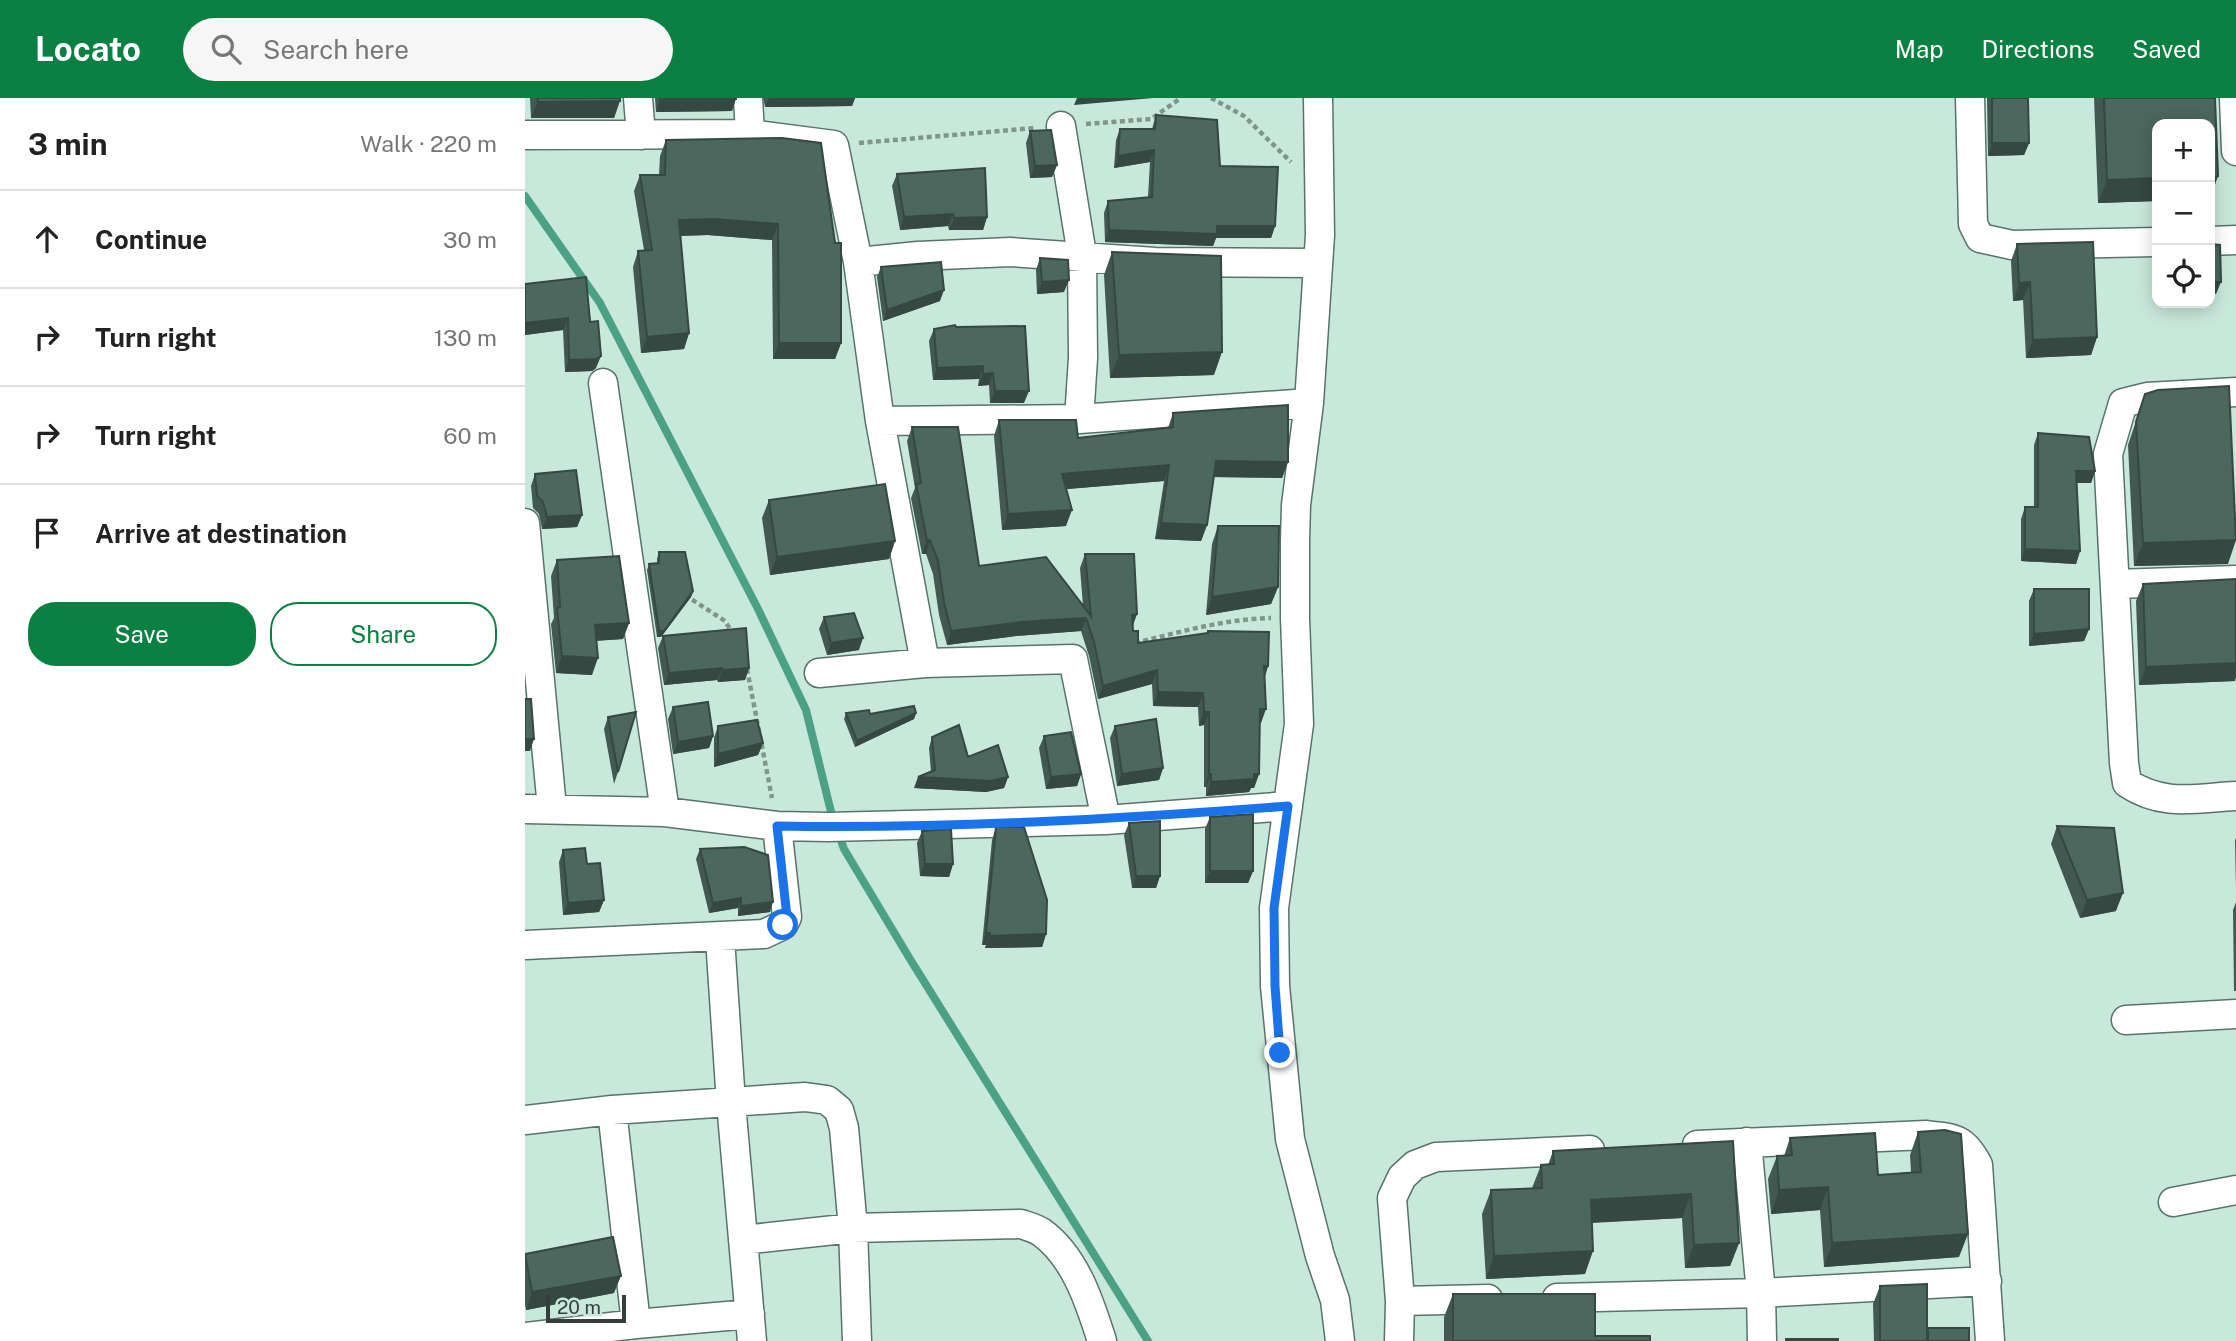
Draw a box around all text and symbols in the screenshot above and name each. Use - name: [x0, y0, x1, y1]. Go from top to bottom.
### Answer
- search box: [183, 18, 673, 81]
- text: Locato: [35, 30, 141, 68]
- icon: search: [207, 30, 245, 68]
- text: Search here: [263, 34, 409, 65]
- text: Map: [1895, 35, 1944, 63]
- text: Directions: [1982, 35, 2094, 63]
- text: Saved: [2132, 35, 2201, 63]
- map controls: [2152, 119, 2215, 308]
- button: +: [2152, 119, 2215, 182]
- text: 3 min: [28, 126, 107, 162]
- text: Walk · 220 m: [360, 130, 497, 157]
- button: −: [2152, 182, 2215, 245]
- icon: ahead: [28, 220, 66, 258]
- text: Continue: [95, 224, 207, 255]
- text: 30 m: [443, 226, 497, 253]
- button: locate: [2152, 245, 2215, 308]
- icon: right: [28, 318, 66, 356]
- text: Turn right: [95, 322, 217, 353]
- text: 130 m: [434, 324, 497, 351]
- icon: right: [28, 416, 66, 454]
- text: Turn right: [95, 420, 217, 451]
- text: 60 m: [443, 422, 497, 449]
- icon: arrive: [28, 514, 66, 552]
- text: Arrive at destination: [95, 518, 347, 549]
- button: Save: [28, 602, 256, 666]
- button: Share: [270, 602, 497, 666]
- route start: [767, 909, 798, 940]
- route end: [1264, 1037, 1295, 1068]
- scale bar: [546, 1292, 627, 1324]
- text: 20 m: [557, 1296, 601, 1318]

